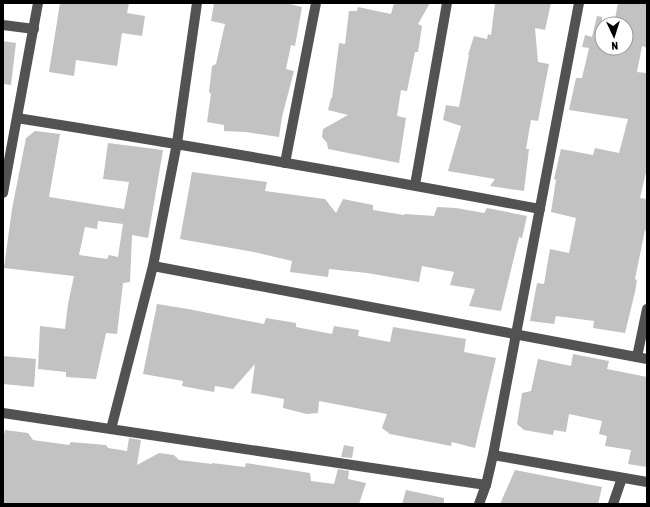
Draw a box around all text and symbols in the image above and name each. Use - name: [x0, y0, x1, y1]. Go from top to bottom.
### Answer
- north arrow: [594, 16, 634, 56]
- text: N: [611, 40, 618, 52]

